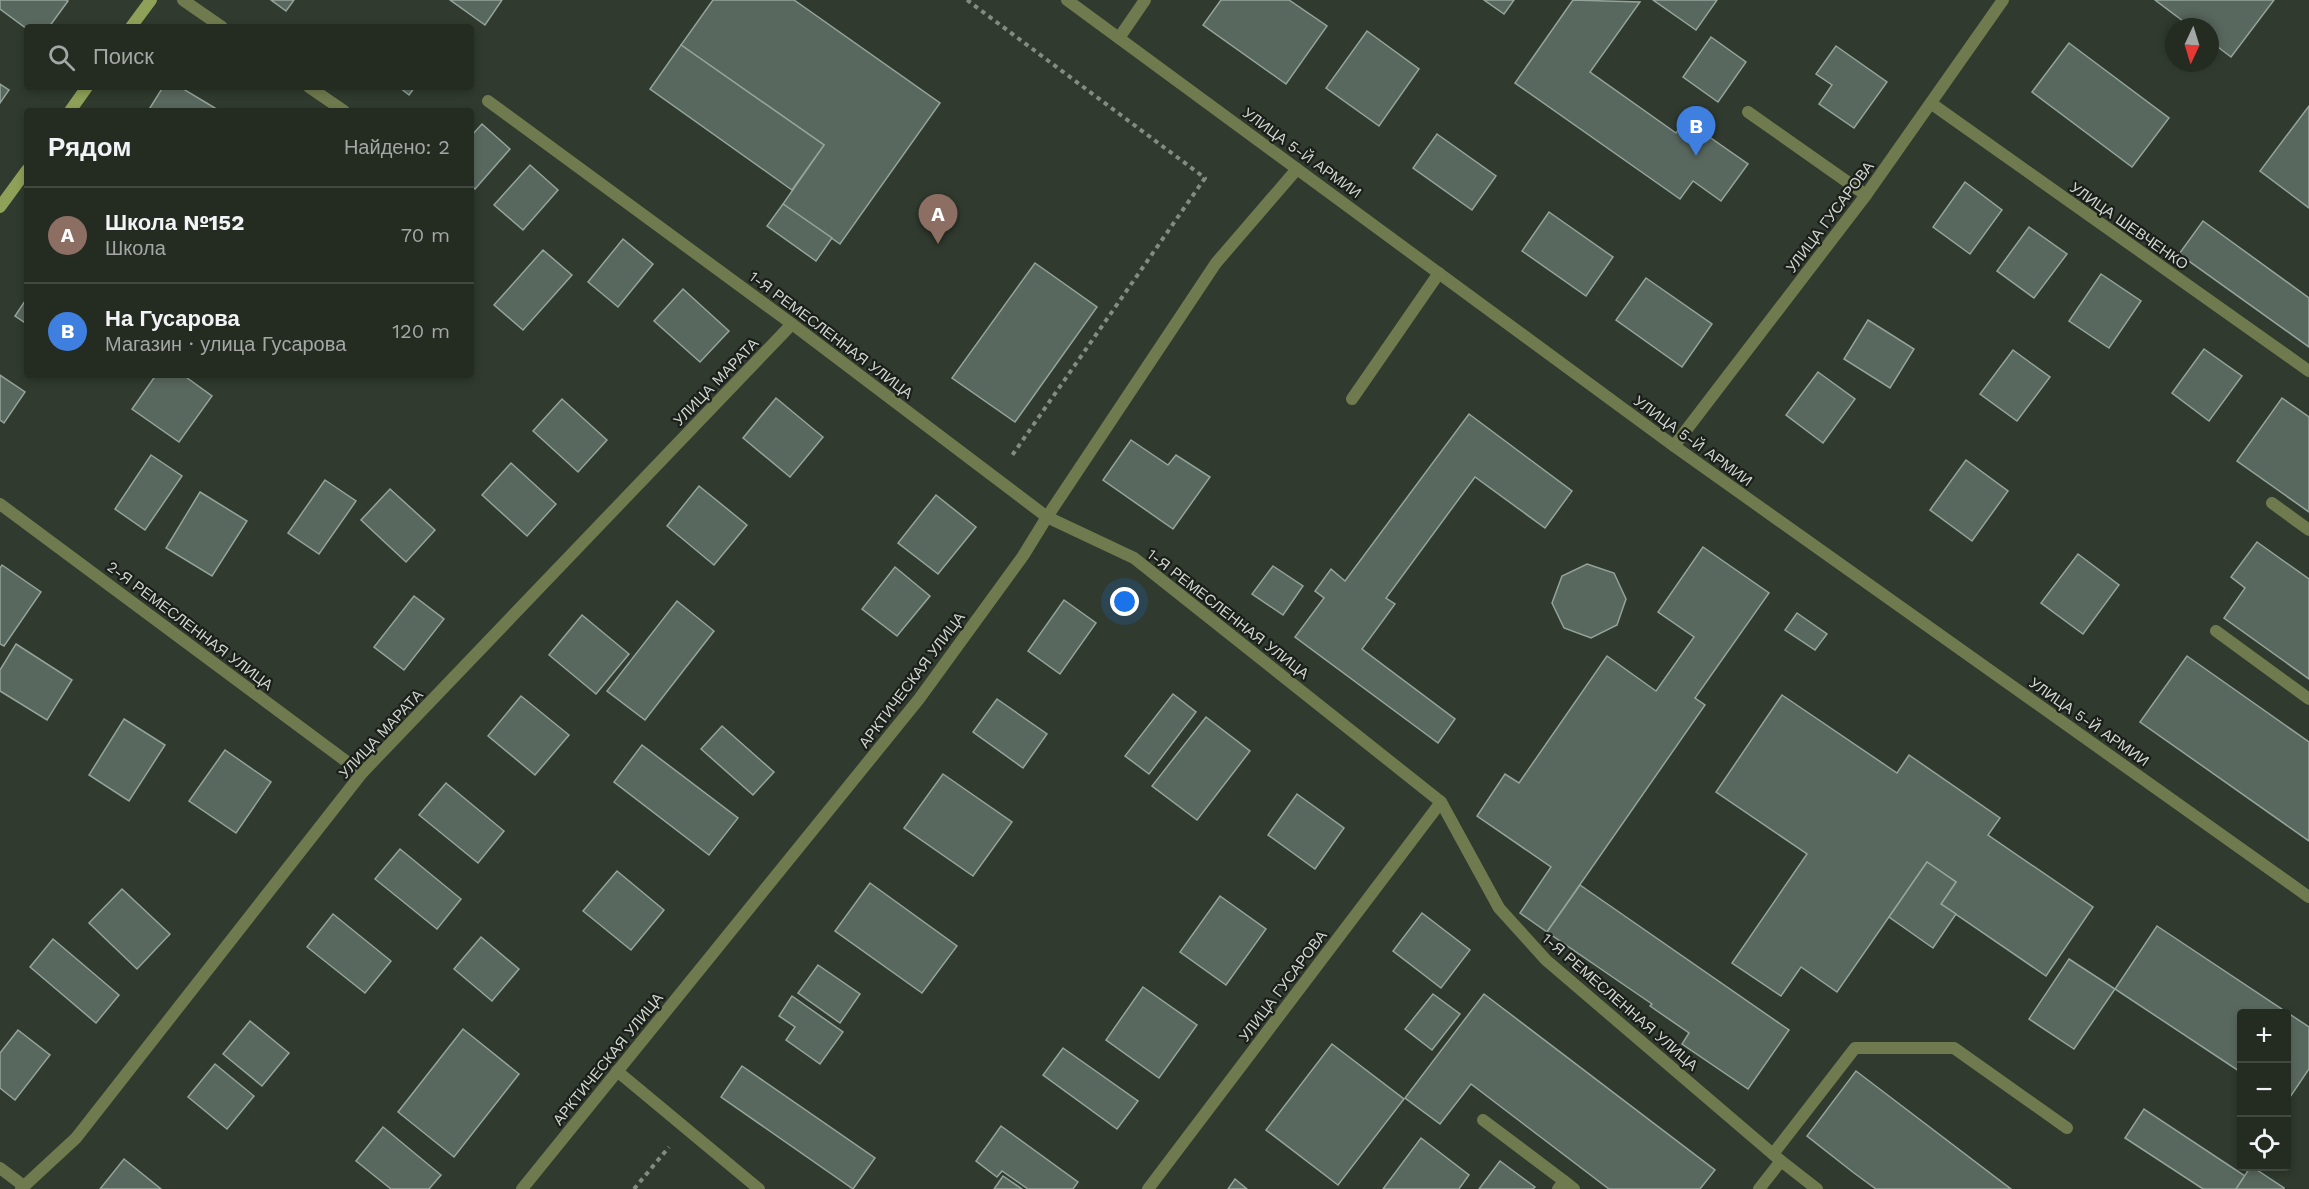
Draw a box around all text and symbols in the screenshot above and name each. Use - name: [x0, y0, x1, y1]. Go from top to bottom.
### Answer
- north arrow: [2165, 18, 2219, 72]
- search box: [24, 24, 474, 90]
- icon: search: [45, 41, 78, 74]
- text: Поиск: [93, 44, 154, 69]
- street label: УЛИЦА 5-Й АРМИИ: [1239, 104, 1365, 202]
- pin: B: [1676, 106, 1716, 156]
- text: Рядом: [48, 132, 131, 162]
- text: Найдено: 2: [344, 135, 450, 159]
- street label: УЛИЦА ГУСАРОВА: [1782, 158, 1878, 276]
- street label: УЛИЦА ШЕВЧЕНКО: [2066, 178, 2192, 274]
- pin: A: [918, 194, 958, 244]
- text: Школа №152: [105, 210, 244, 235]
- text: A: [61, 223, 74, 247]
- text: 70 m: [401, 223, 450, 247]
- text: Школа: [105, 236, 166, 260]
- street label: 1-Я РЕМЕСЛЕННАЯ УЛИЦА: [746, 267, 916, 403]
- text: На Гусарова: [105, 306, 240, 331]
- text: B: [61, 319, 74, 343]
- text: 120 m: [392, 319, 450, 343]
- text: Магазин · улица Гусарова: [105, 332, 346, 356]
- street label: УЛИЦА МАРАТА: [670, 334, 762, 430]
- street label: УЛИЦА 5-Й АРМИИ: [1630, 392, 1756, 490]
- street label: 1-Я РЕМЕСЛЕННАЯ УЛИЦА: [1143, 545, 1313, 683]
- street label: 2-Я РЕМЕСЛЕННАЯ УЛИЦА: [103, 558, 277, 694]
- your location: [1110, 587, 1139, 616]
- street label: АРКТИЧЕСКАЯ УЛИЦА: [855, 609, 969, 751]
- street label: УЛИЦА 5-Й АРМИИ: [2026, 674, 2152, 770]
- street label: УЛИЦА МАРАТА: [335, 686, 427, 782]
- street label: УЛИЦА ГУСАРОВА: [1235, 927, 1331, 1045]
- street label: 1-Я РЕМЕСЛЕННАЯ УЛИЦА: [1538, 929, 1702, 1075]
- street label: АРКТИЧЕСКАЯ УЛИЦА: [549, 989, 667, 1129]
- map controls: [2237, 1009, 2291, 1171]
- button: +: [2237, 1009, 2291, 1063]
- button: −: [2237, 1063, 2291, 1117]
- button: locate: [2237, 1117, 2291, 1171]

